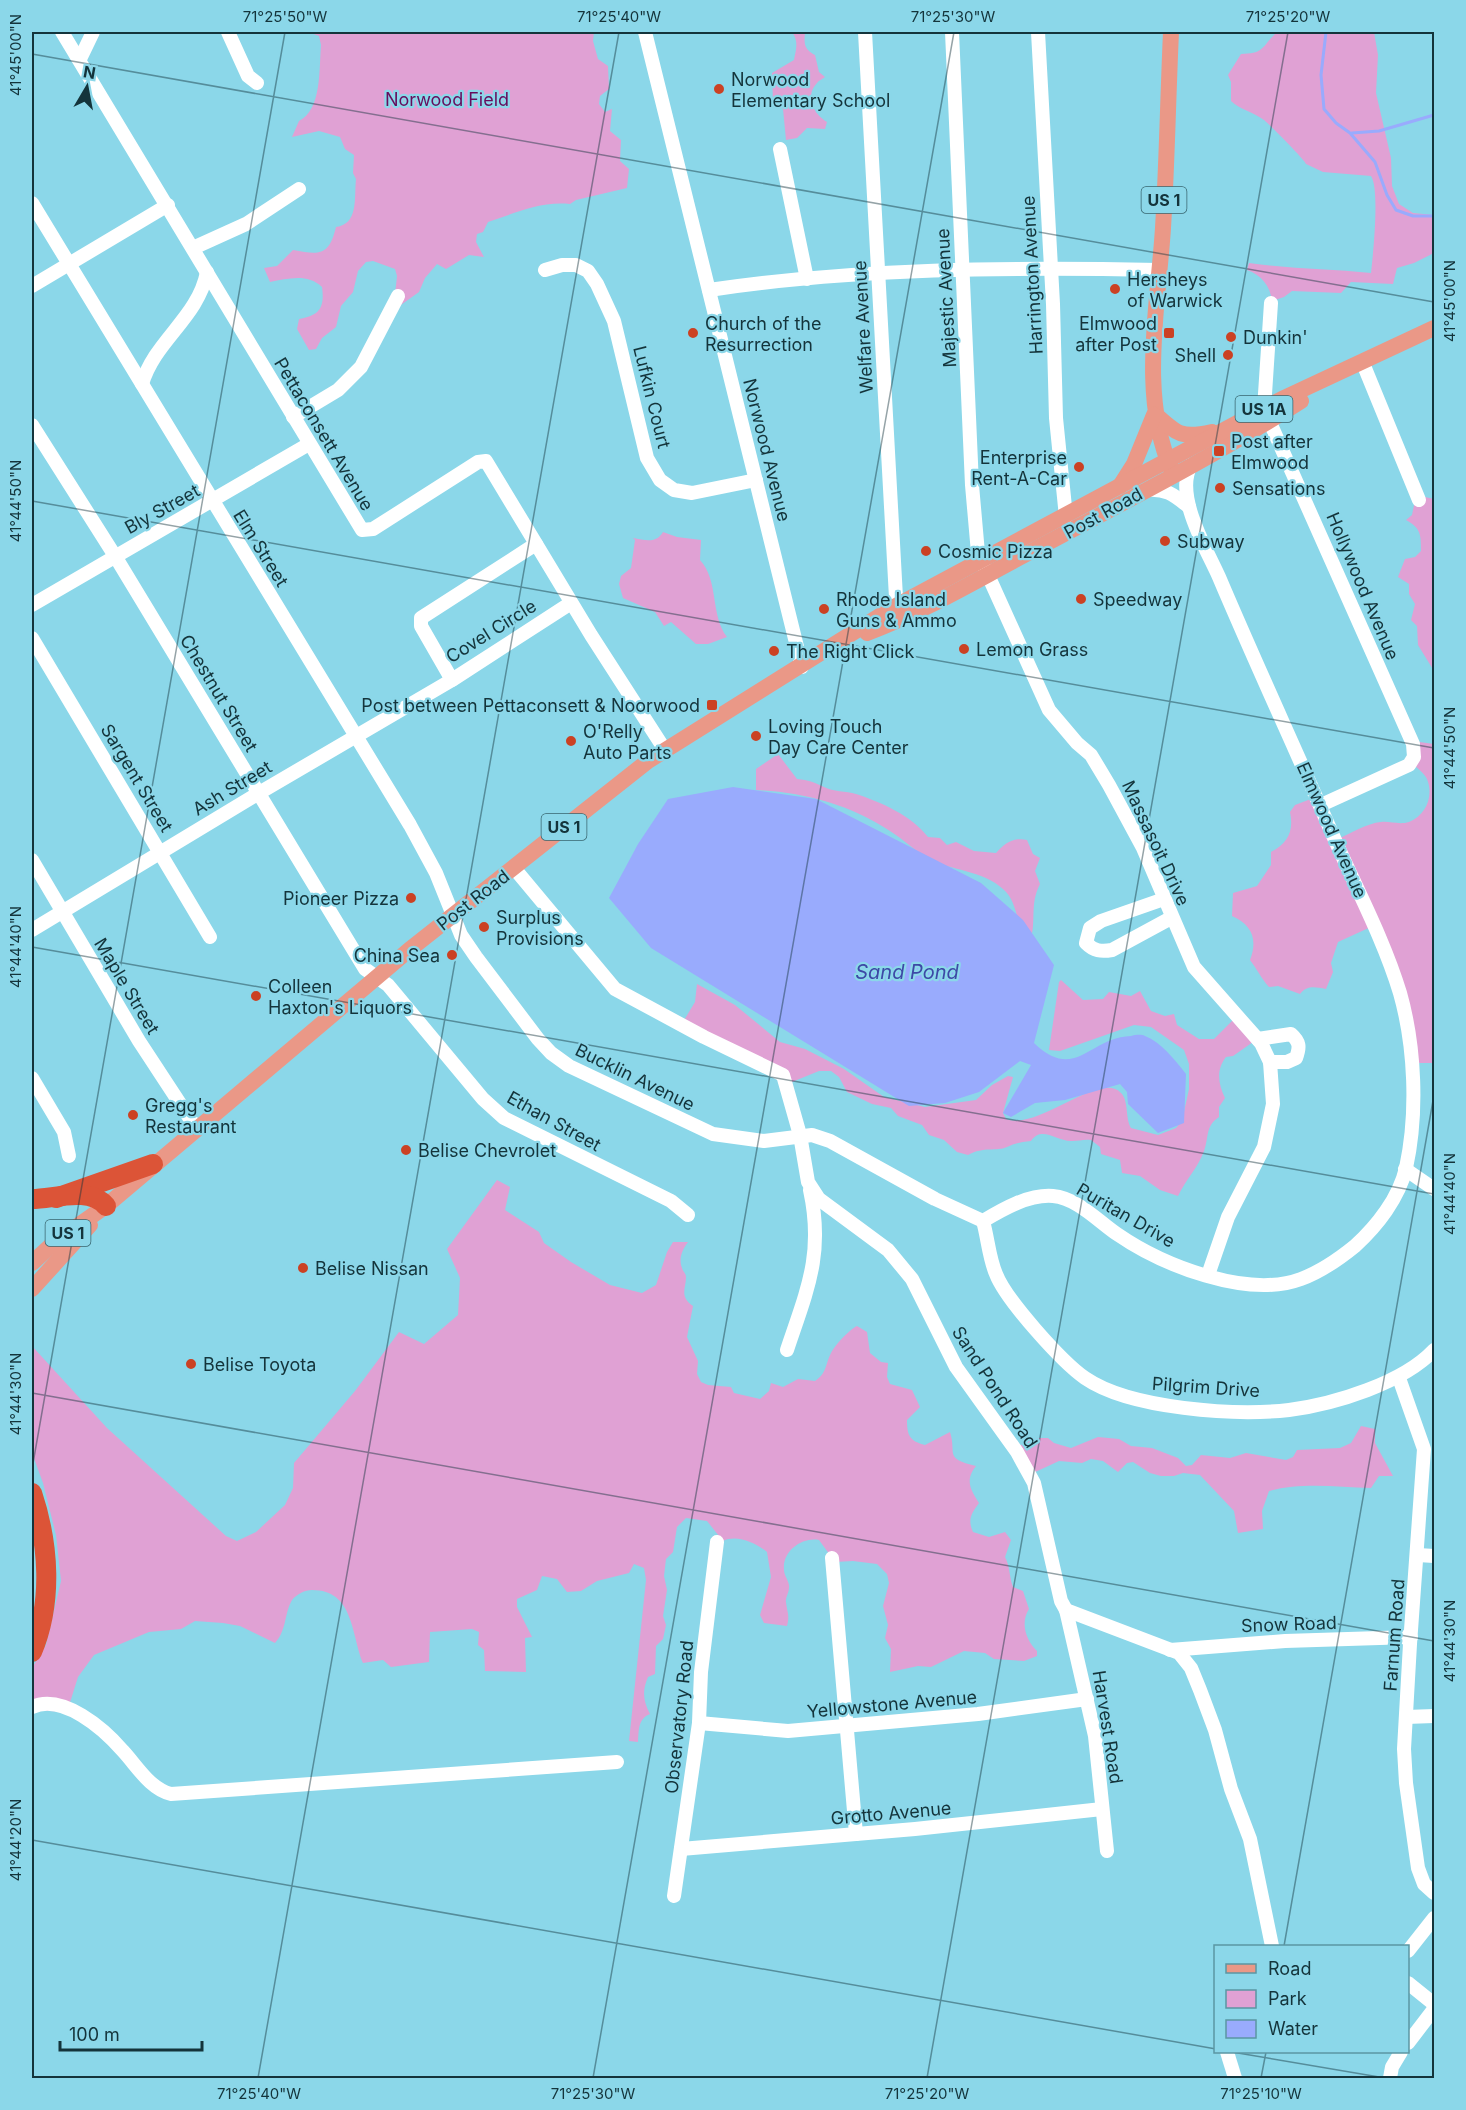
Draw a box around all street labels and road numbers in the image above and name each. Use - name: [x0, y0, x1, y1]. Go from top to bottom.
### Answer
- road number: US 1: [1142, 187, 1186, 213]
- street label: Harrington Avenue: [1017, 195, 1047, 355]
- street label: Majestic Avenue: [932, 228, 960, 368]
- street label: Welfare Avenue: [849, 260, 877, 394]
- street label: Lufkin Court: [629, 344, 675, 451]
- street label: Pettaconsett Avenue: [270, 354, 378, 514]
- street label: Norwood Avenue: [739, 376, 795, 524]
- road number: US 1A: [1236, 396, 1292, 422]
- street label: Bly Street: [121, 480, 203, 538]
- street label: Post Road: [1060, 483, 1146, 543]
- street label: Elm Street: [229, 506, 293, 590]
- street label: Hollywood Avenue: [1322, 509, 1404, 663]
- street label: Covel Circle: [442, 595, 540, 667]
- street label: Chestnut Street: [176, 631, 262, 755]
- street label: Sargent Street: [97, 720, 177, 836]
- street label: Ash Street: [189, 756, 275, 820]
- street label: Elmwood Avenue: [1293, 759, 1371, 901]
- street label: Massasoit Drive: [1118, 777, 1194, 909]
- road number: US 1: [542, 814, 586, 840]
- street label: Post Road: [433, 865, 513, 935]
- street label: Maple Street: [90, 934, 164, 1038]
- street label: Bucklin Avenue: [572, 1039, 698, 1115]
- street label: Ethan Street: [503, 1087, 605, 1155]
- street label: Puritan Drive: [1073, 1178, 1179, 1252]
- road number: US 1: [46, 1220, 90, 1246]
- street label: Sand Pond Road: [948, 1322, 1042, 1452]
- street label: Pilgrim Drive: [1151, 1373, 1261, 1401]
- street label: Farnum Road: [1380, 1578, 1408, 1692]
- street label: Snow Road: [1241, 1612, 1337, 1636]
- street label: Observatory Road: [661, 1639, 697, 1795]
- street label: Harvest Road: [1089, 1669, 1127, 1785]
- street label: Yellowstone Avenue: [806, 1686, 978, 1722]
- street label: Grotto Avenue: [830, 1797, 952, 1829]

